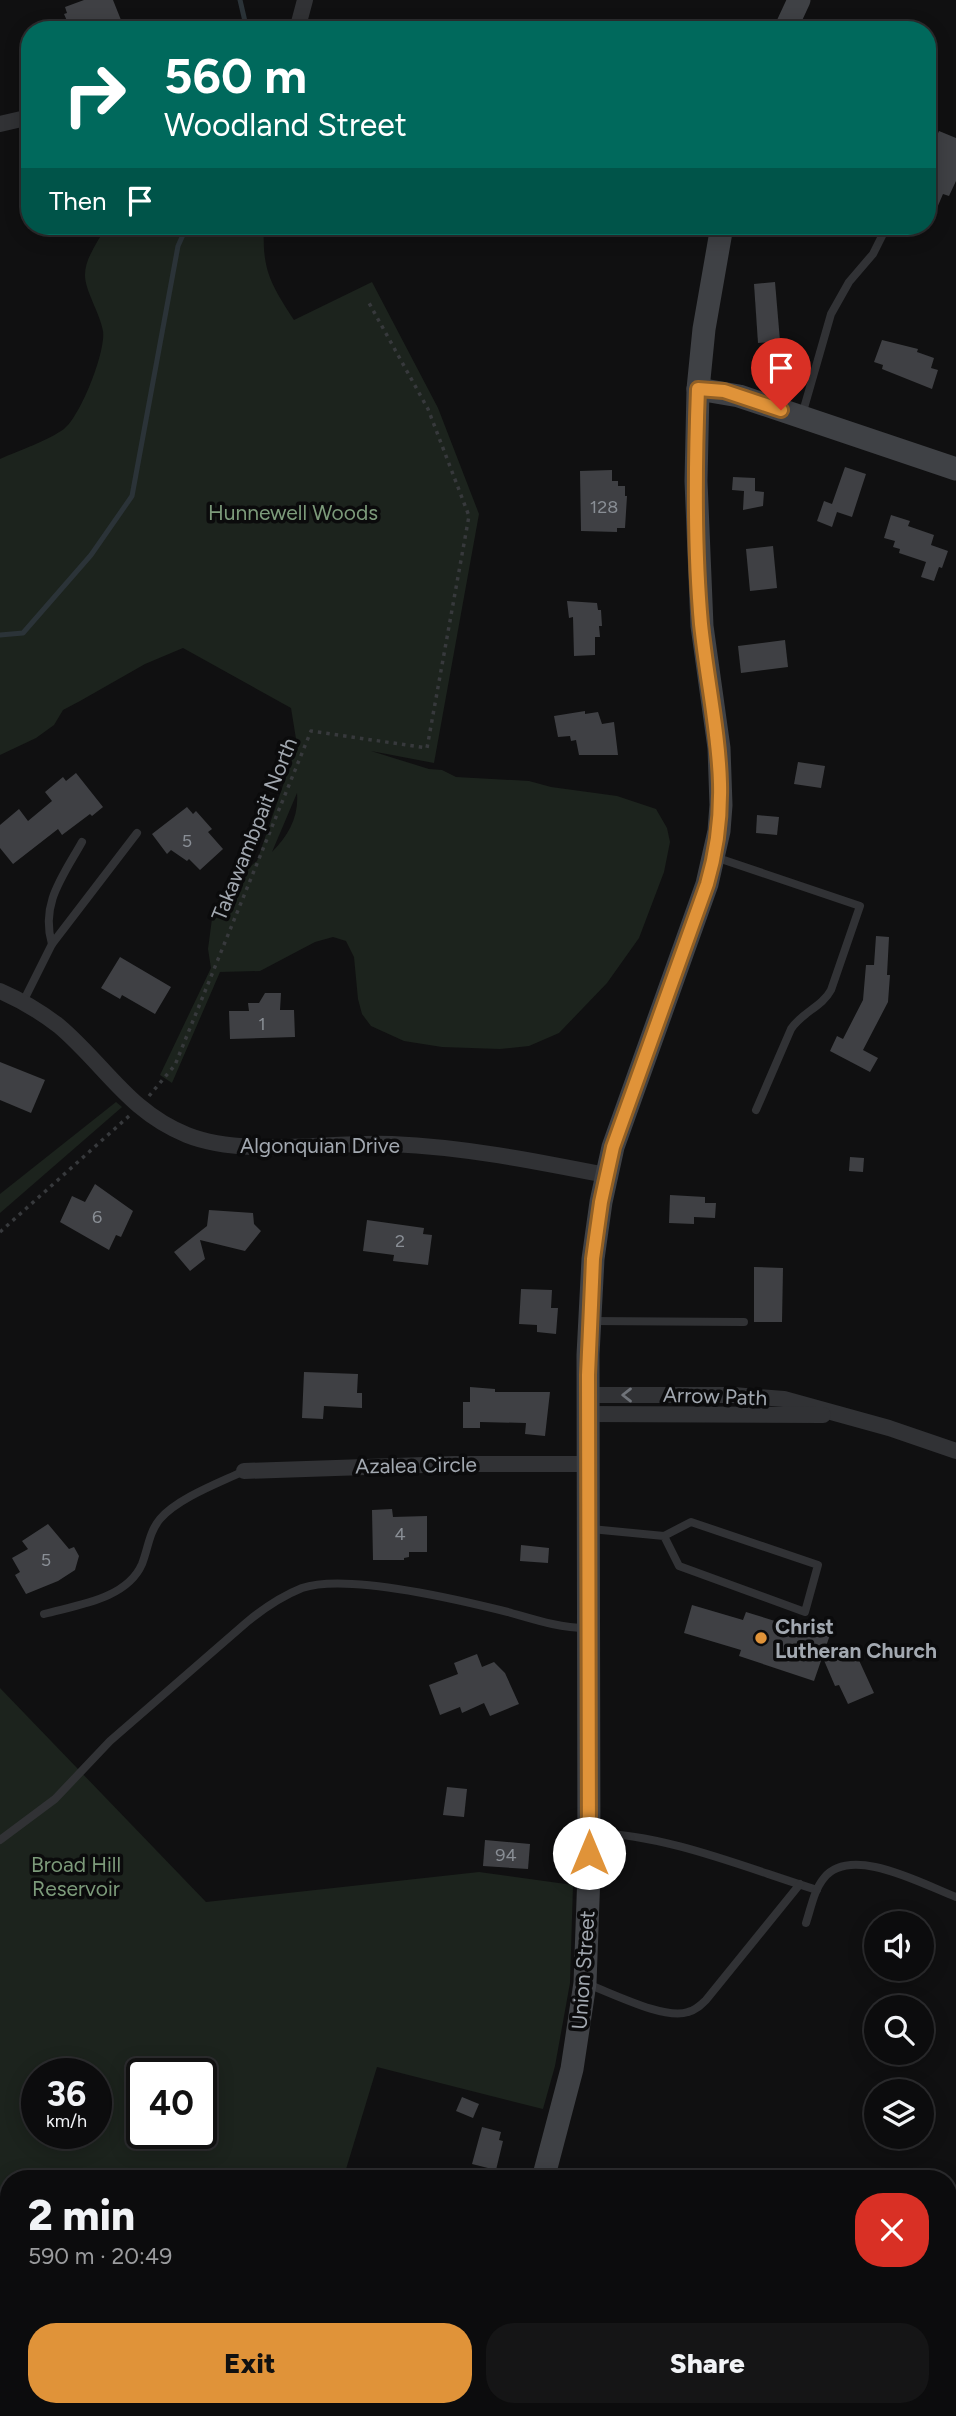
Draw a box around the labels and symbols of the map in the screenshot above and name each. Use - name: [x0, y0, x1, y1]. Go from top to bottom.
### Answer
- pin: [751, 338, 811, 410]
- house number: 128: [590, 496, 618, 518]
- park label: Hunnewell Woods: [208, 500, 378, 525]
- street label: Takawambpait North: [206, 734, 302, 924]
- house number: 5: [182, 830, 192, 852]
- house number: 1: [258, 1013, 266, 1035]
- street label: Algonquian Drive: [240, 1133, 400, 1158]
- house number: 6: [92, 1206, 102, 1228]
- house number: 2: [395, 1230, 405, 1252]
- street label: Arrow Path: [662, 1382, 768, 1410]
- one-way arrow: [621, 1387, 632, 1403]
- street label: Azalea Circle: [355, 1451, 477, 1479]
- house number: 4: [394, 1523, 406, 1545]
- house number: 5: [41, 1549, 51, 1571]
- place label: Christ Lutheran Church: [775, 1614, 937, 1663]
- marker: Christ Lutheran Church: [753, 1630, 769, 1646]
- position arrow: [552, 1816, 626, 1890]
- house number: 94: [495, 1844, 517, 1866]
- park label: Broad Hill Reservoir: [31, 1852, 121, 1901]
- street label: Union Street: [566, 1910, 600, 2030]
- speed limit sign: 40: [126, 2058, 217, 2149]

